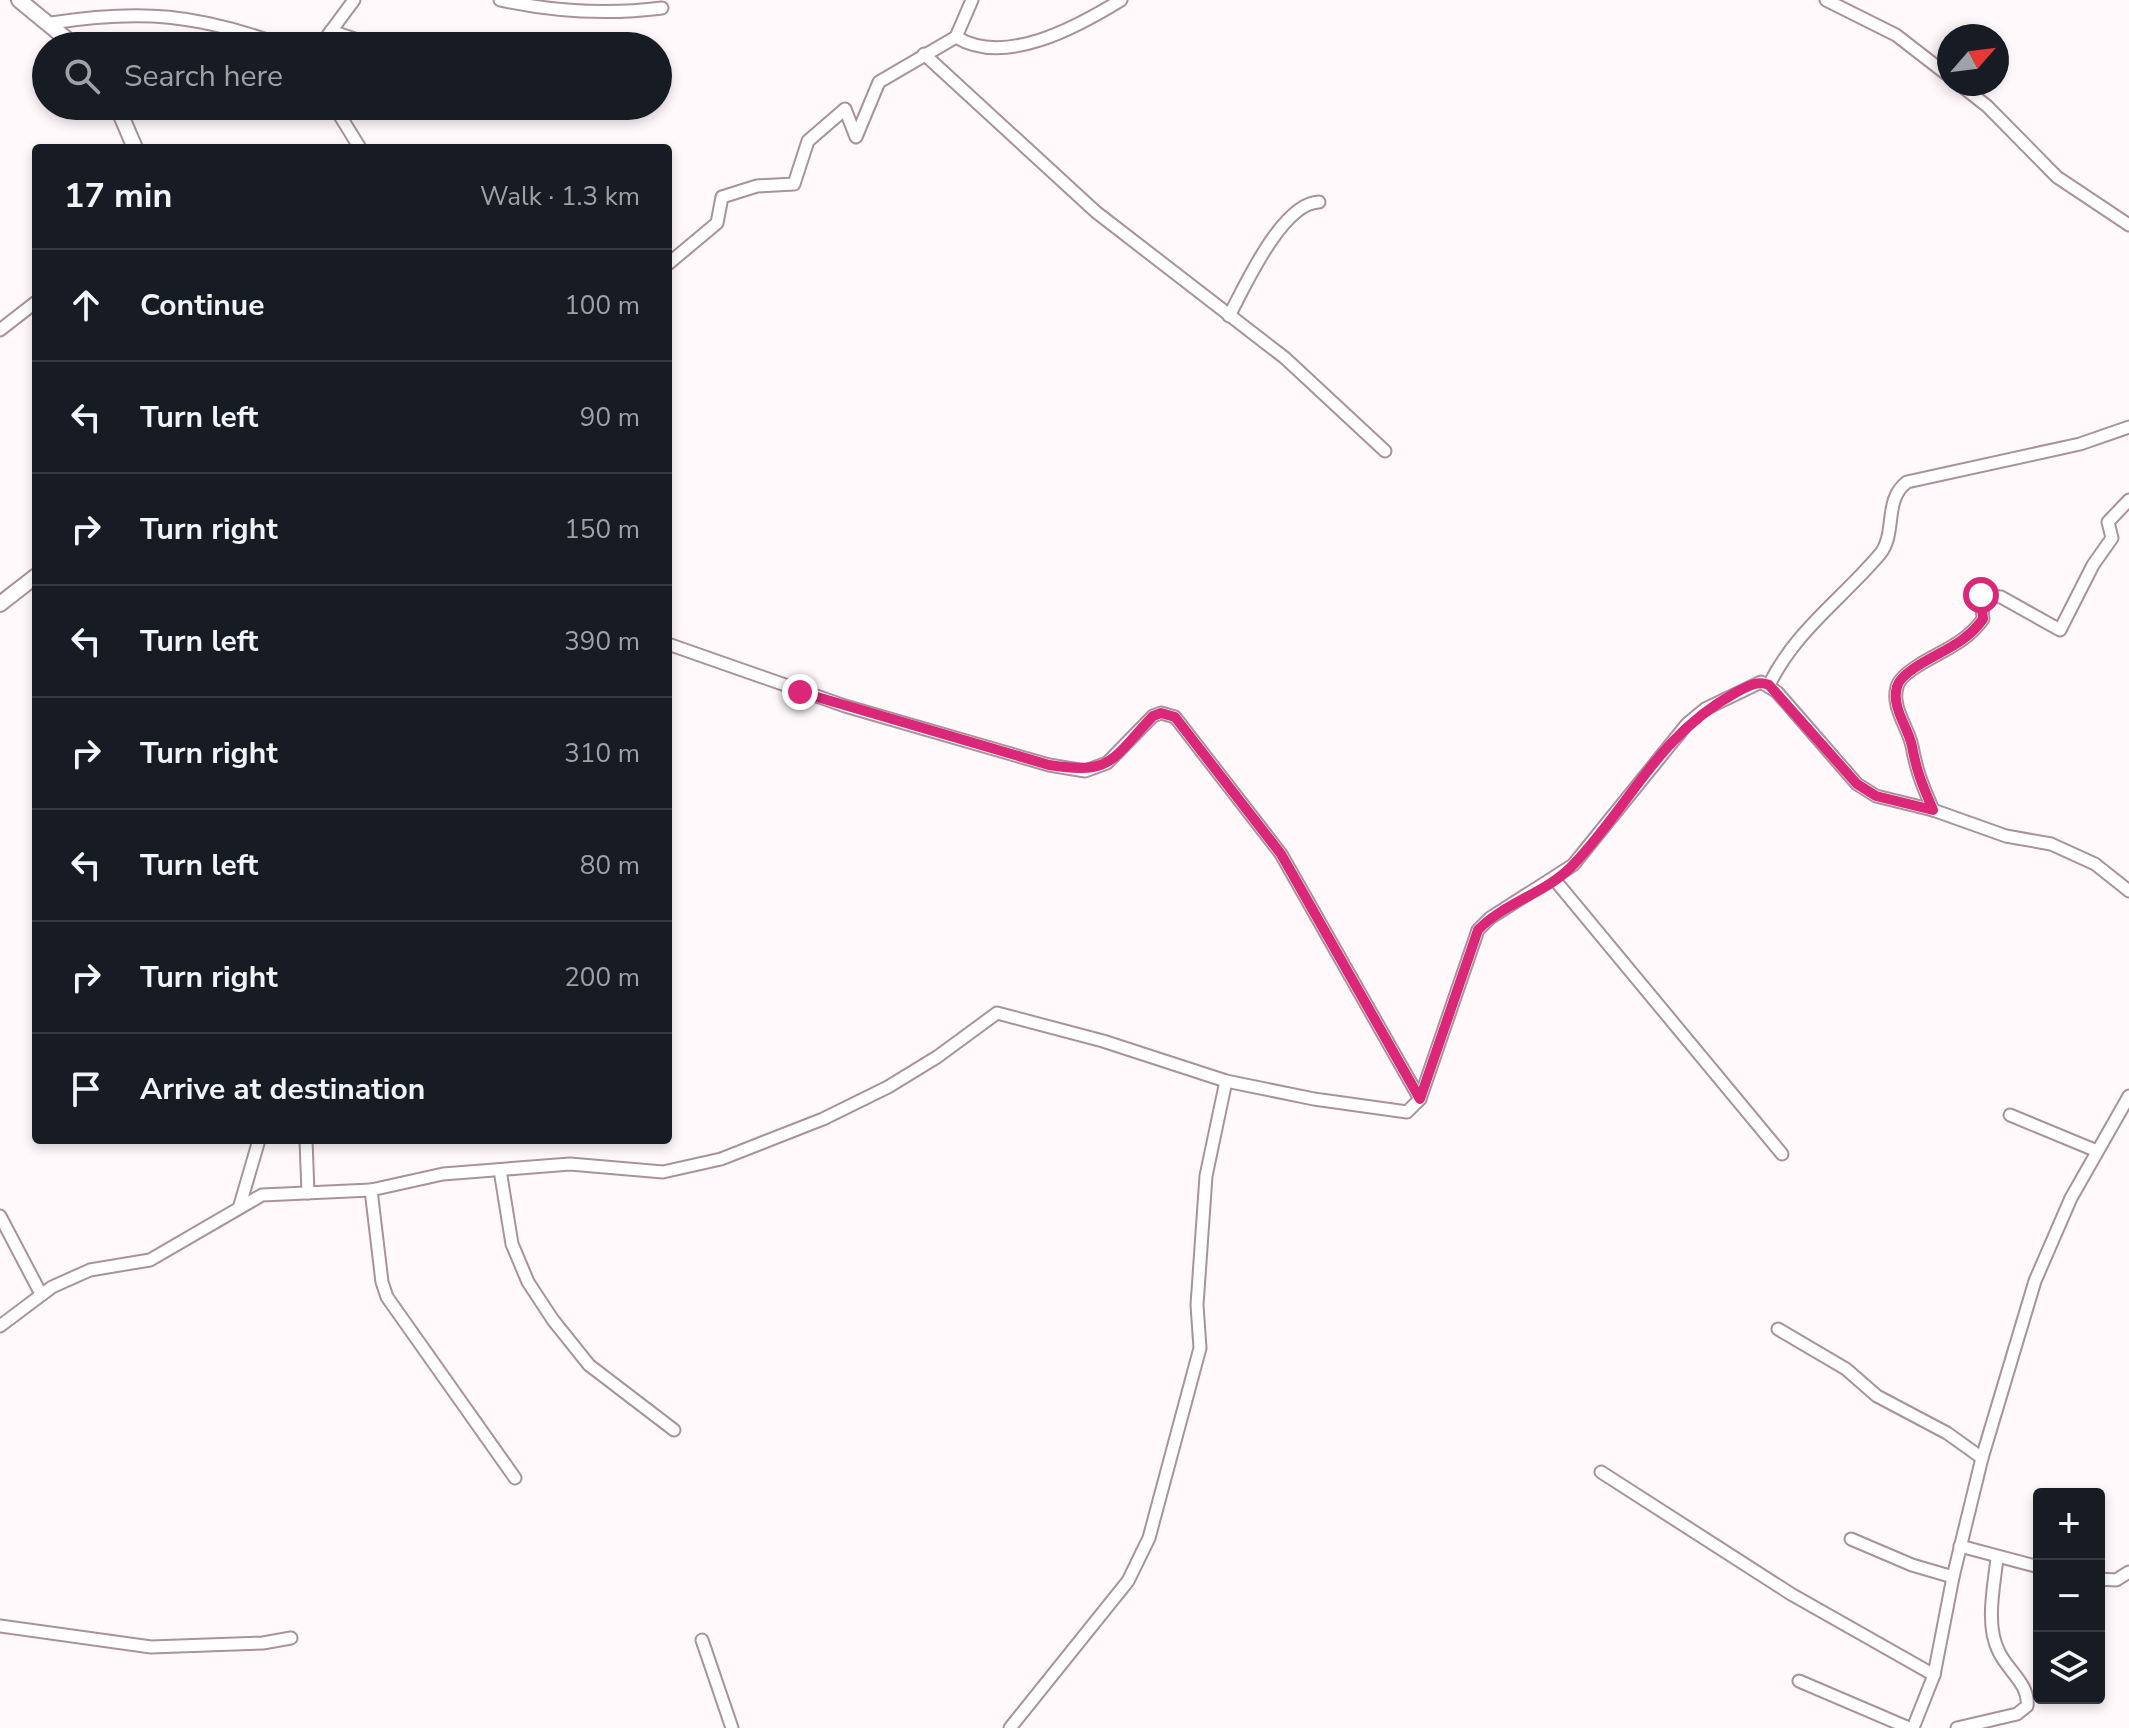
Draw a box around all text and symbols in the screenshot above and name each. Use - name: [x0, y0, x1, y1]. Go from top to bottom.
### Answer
- north arrow: [1937, 24, 2009, 96]
- search box: [32, 32, 672, 120]
- icon: search: [60, 54, 104, 98]
- text: Search here: [124, 56, 283, 97]
- text: 17 min: [64, 173, 172, 219]
- text: Walk · 1.3 km: [480, 179, 640, 214]
- icon: ahead: [64, 283, 108, 327]
- text: Continue: [140, 285, 265, 326]
- text: 100 m: [564, 288, 640, 323]
- icon: left: [64, 395, 108, 439]
- text: Turn left: [140, 397, 258, 438]
- text: 90 m: [580, 400, 640, 435]
- icon: right: [64, 507, 108, 551]
- text: Turn right: [140, 509, 278, 550]
- text: 150 m: [564, 512, 640, 547]
- route start: [1963, 577, 1999, 613]
- icon: left: [64, 619, 108, 663]
- text: Turn left: [140, 621, 258, 662]
- text: 390 m: [564, 624, 640, 659]
- route end: [782, 674, 818, 710]
- icon: right: [64, 731, 108, 775]
- text: Turn right: [140, 733, 278, 774]
- text: 310 m: [564, 736, 640, 771]
- icon: left: [64, 843, 108, 887]
- text: Turn left: [140, 845, 258, 886]
- text: 80 m: [580, 848, 640, 883]
- icon: right: [64, 955, 108, 999]
- text: Turn right: [140, 957, 278, 998]
- text: 200 m: [564, 960, 640, 995]
- icon: arrive: [64, 1067, 108, 1111]
- text: Arrive at destination: [140, 1069, 425, 1110]
- map controls: [2033, 1488, 2105, 1704]
- button: +: [2033, 1488, 2105, 1560]
- button: −: [2033, 1560, 2105, 1632]
- button: layers: [2033, 1632, 2105, 1704]

